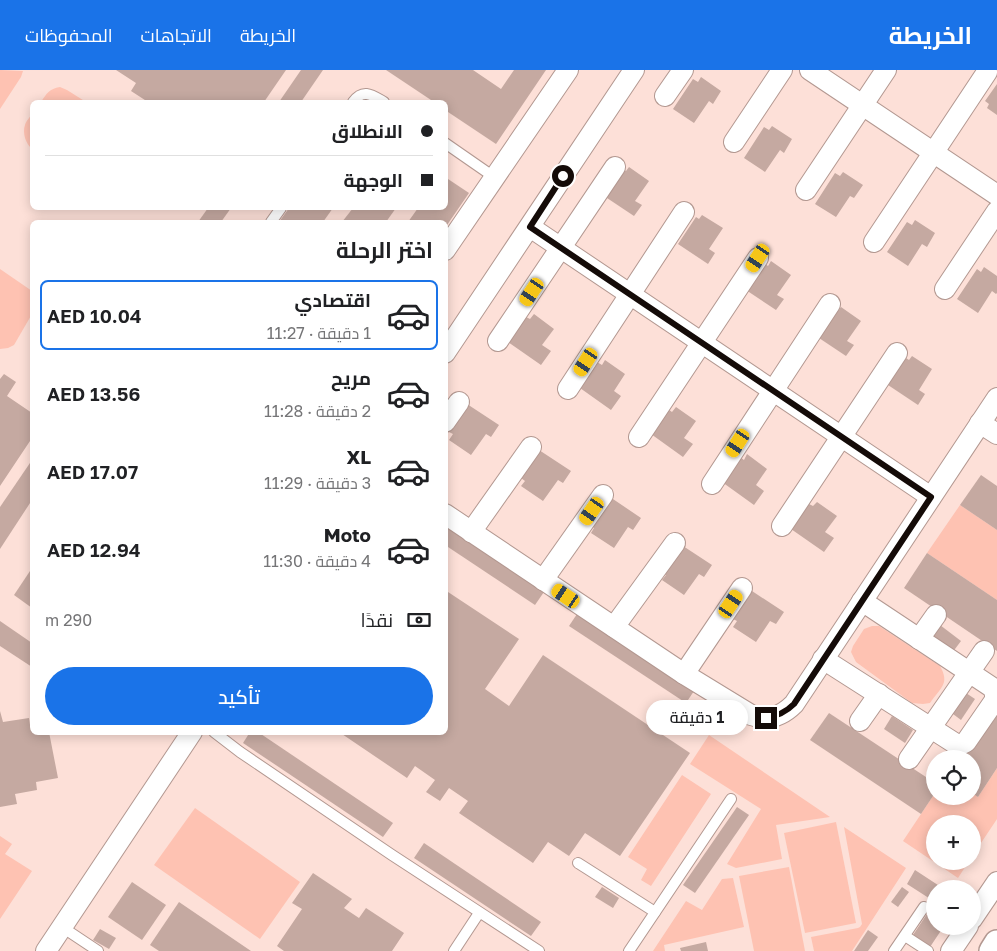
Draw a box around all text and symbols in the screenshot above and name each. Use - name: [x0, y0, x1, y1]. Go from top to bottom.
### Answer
- text: الخريطة: [889, 20, 972, 49]
- text: المحفوظات: [25, 24, 113, 46]
- text: الاتجاهات: [141, 24, 212, 46]
- text: الخريطة: [240, 24, 296, 46]
- text: الانطلاق: [332, 119, 403, 142]
- route start: [552, 165, 574, 187]
- text: الوجهة: [343, 168, 403, 191]
- text: اختر الرحلة: [336, 236, 433, 263]
- car: [743, 241, 772, 275]
- car: [517, 275, 546, 309]
- text: اقتصادي: [295, 288, 371, 311]
- icon: car: [386, 293, 431, 338]
- text: AED 10.04: [47, 304, 142, 327]
- text: 1 دقيقة · 11:27: [267, 323, 371, 343]
- car: [571, 345, 600, 379]
- text: مريح: [331, 366, 371, 389]
- icon: car: [386, 371, 431, 416]
- text: AED 13.56: [47, 382, 140, 405]
- text: 2 دقيقة · 11:28: [264, 401, 371, 421]
- car: [723, 426, 752, 460]
- text: XL: [346, 445, 371, 468]
- icon: car: [386, 449, 431, 494]
- text: AED 17.07: [47, 460, 138, 483]
- text: 3 دقيقة · 11:29: [264, 473, 371, 493]
- car: [577, 494, 606, 528]
- text: Moto: [324, 523, 371, 546]
- icon: car: [386, 527, 431, 572]
- text: AED 12.94: [47, 538, 141, 561]
- text: 4 دقيقة · 11:30: [263, 551, 371, 571]
- car: [549, 581, 582, 611]
- car: [716, 587, 745, 621]
- icon: cash: [405, 606, 433, 634]
- text: نقدًا: [361, 608, 393, 631]
- text: 290 m: [45, 610, 92, 630]
- button: تأكيد: [45, 667, 433, 725]
- callout: 1 دقيقة: [646, 700, 748, 736]
- text: 1 دقيقة: [670, 707, 724, 727]
- route end: [755, 707, 777, 729]
- map controls: [926, 750, 981, 935]
- button: locate: [926, 750, 981, 805]
- button: +: [926, 815, 981, 870]
- button: −: [926, 880, 981, 935]

